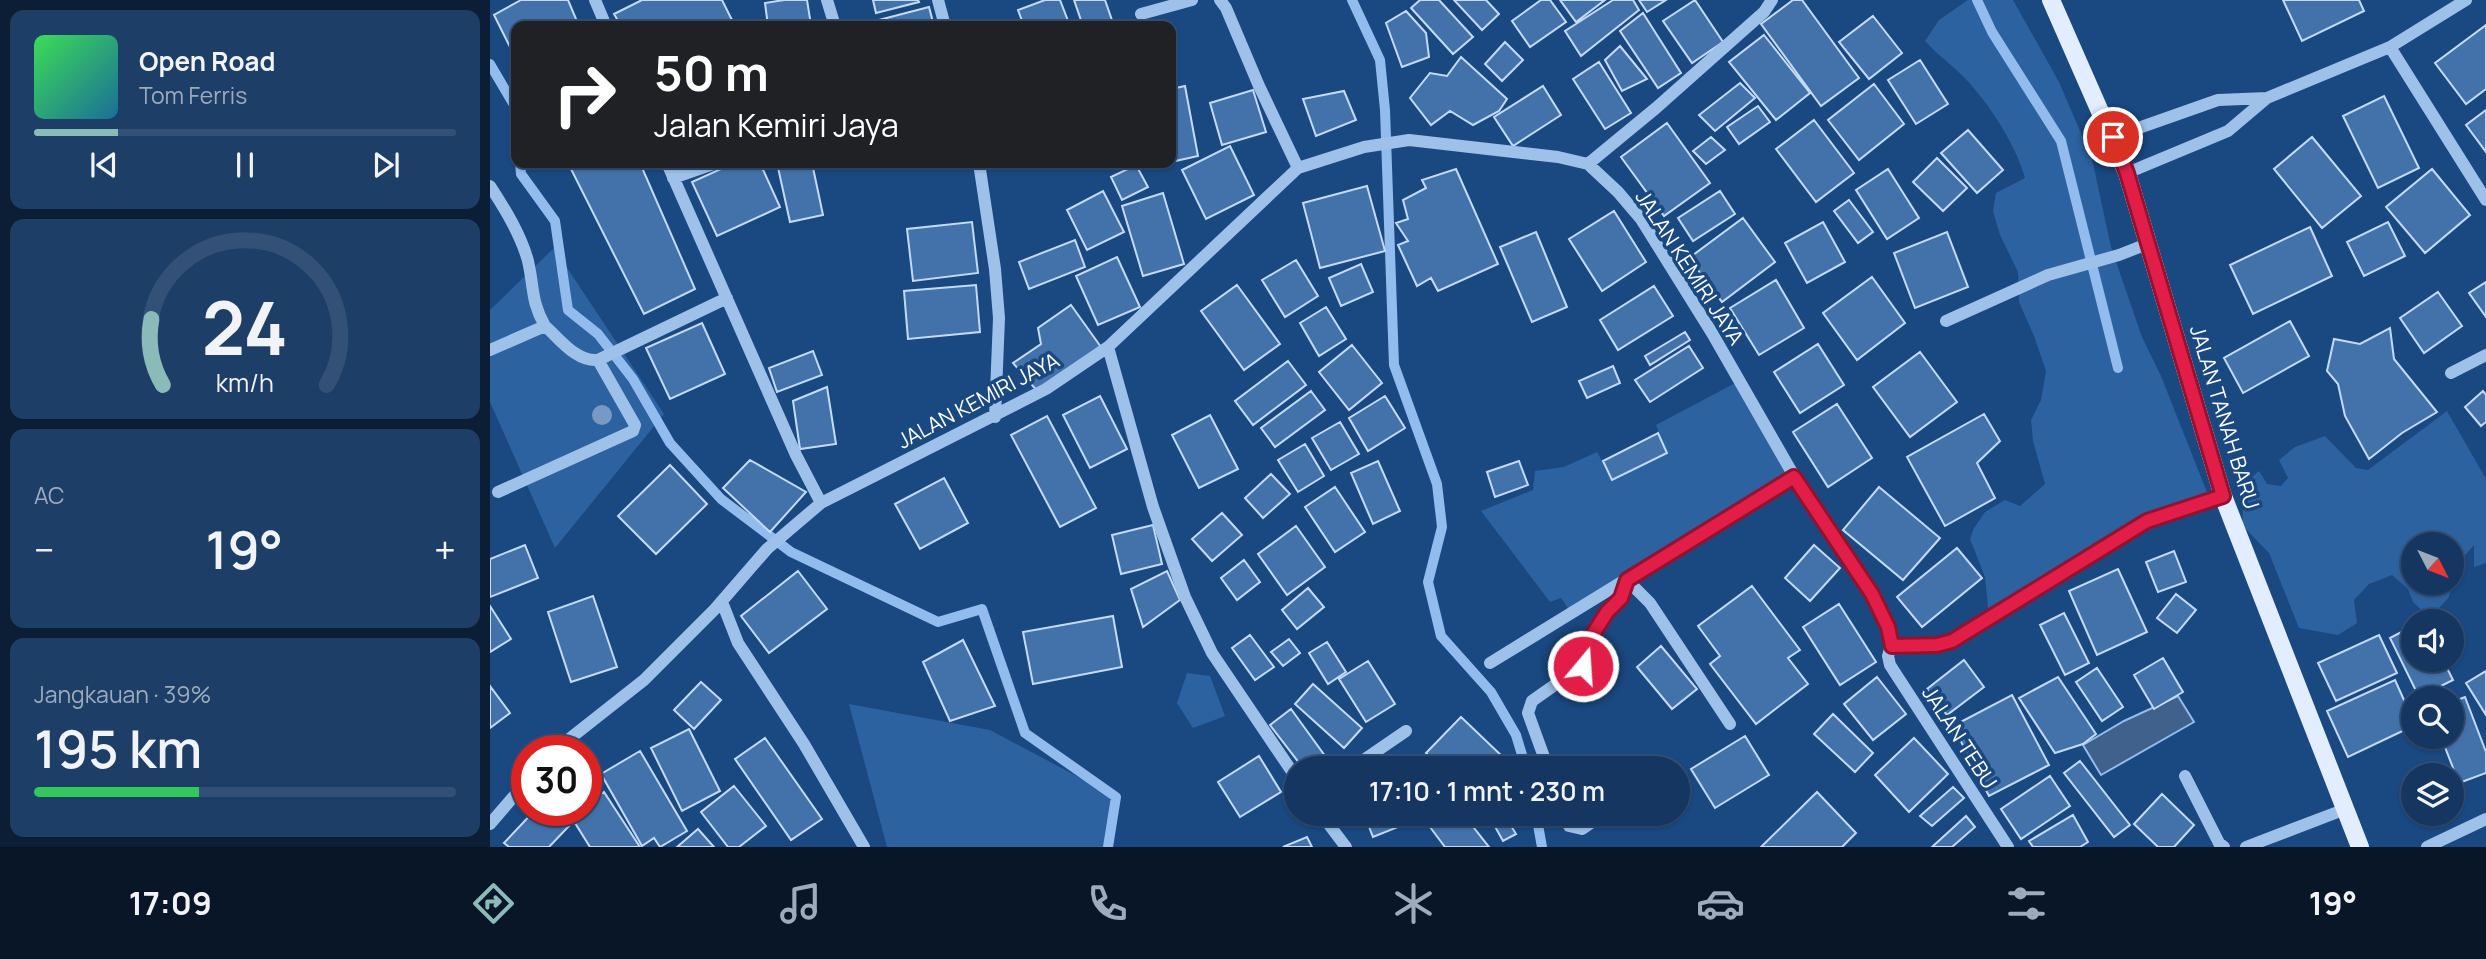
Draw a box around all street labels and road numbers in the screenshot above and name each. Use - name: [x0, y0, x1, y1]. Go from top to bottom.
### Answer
- street label: JALAN KEMIRI JAYA: [1629, 184, 1751, 350]
- street label: JALAN TANAH BARU: [2184, 322, 2266, 512]
- street label: JALAN KEMIRI JAYA: [892, 346, 1064, 454]
- street label: JALAN TEBU: [1916, 680, 2004, 794]

